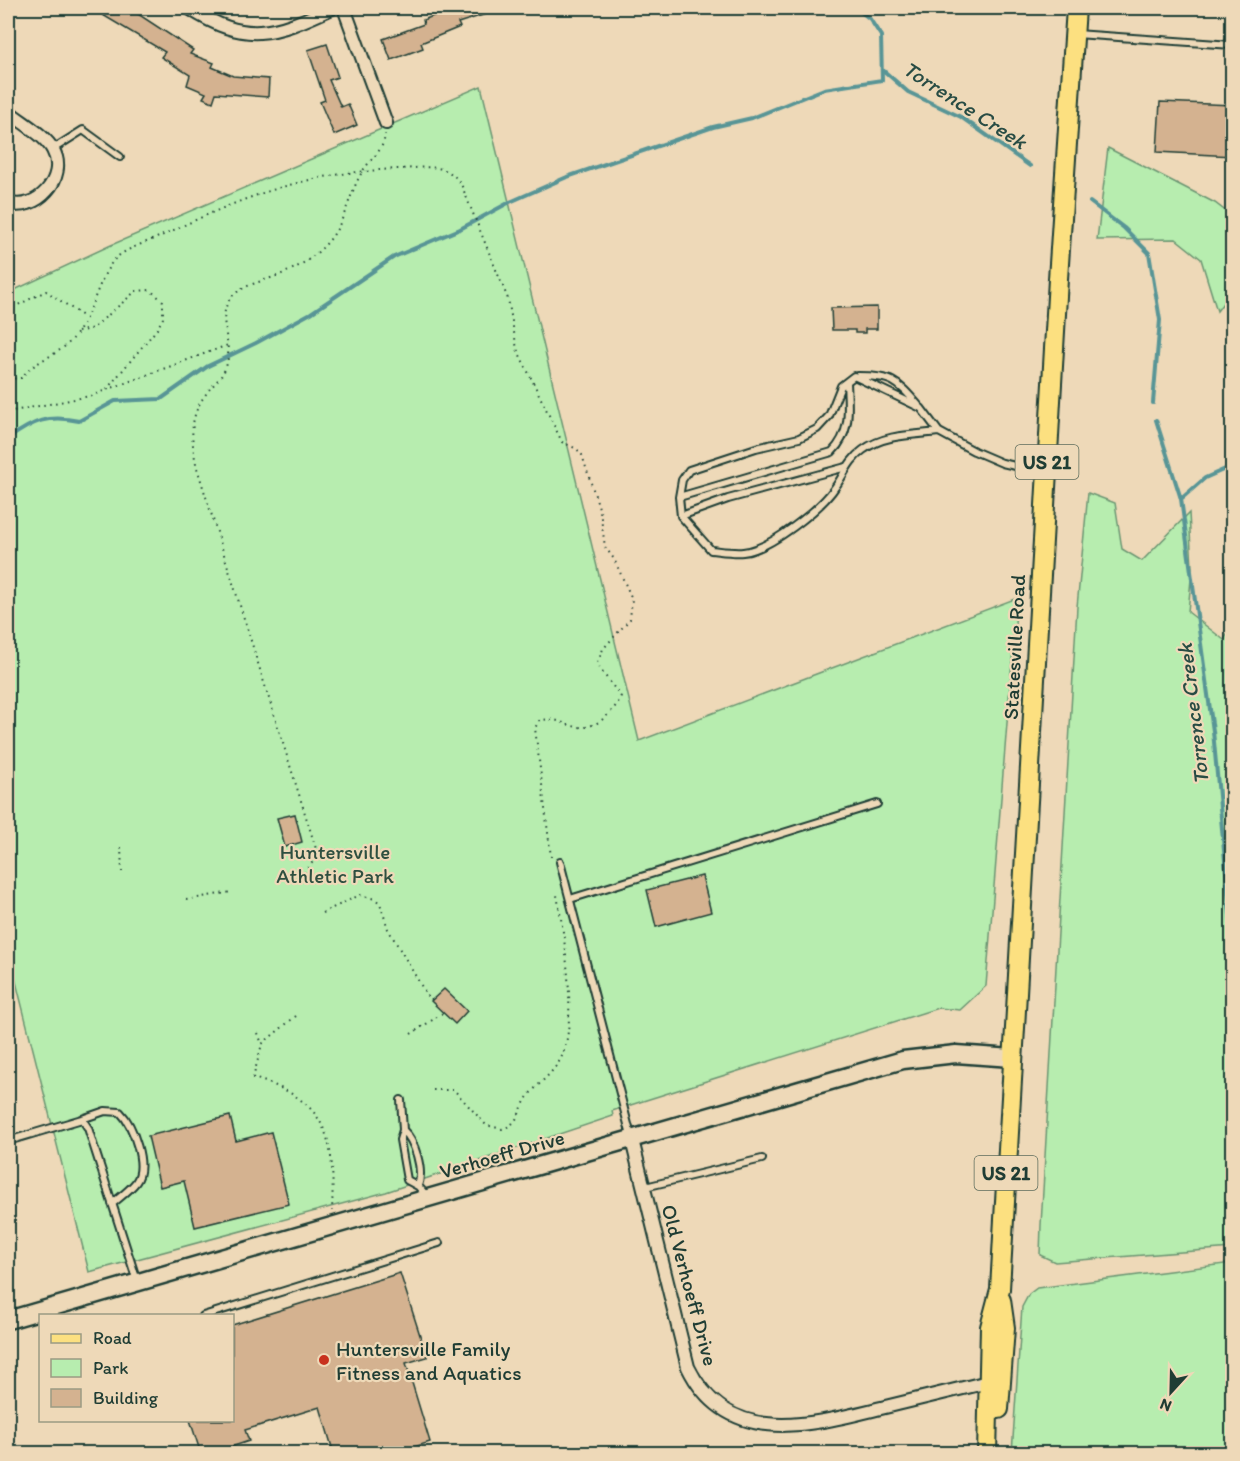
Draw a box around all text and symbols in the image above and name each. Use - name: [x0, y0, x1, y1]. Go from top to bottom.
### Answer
- water label: Torrence Creek: [898, 55, 1033, 156]
- road number: US 21: [1016, 445, 1078, 479]
- street label: Statesville Road: [998, 573, 1030, 720]
- water label: Torrence Creek: [1171, 640, 1215, 786]
- park label: Huntersville Athletic Park: [276, 839, 394, 888]
- street label: Verhoeff Drive: [437, 1124, 567, 1184]
- road number: US 21: [974, 1156, 1038, 1190]
- street label: Old Verhoeff Drive: [656, 1202, 724, 1368]
- legend: [39, 1314, 234, 1422]
- text: Road: [93, 1327, 132, 1349]
- place label: Huntersville Family Fitness and Aquatics: [336, 1336, 522, 1385]
- marker: Huntersville Family Fitness and Aquatics: [317, 1353, 331, 1367]
- text: Park: [93, 1357, 128, 1379]
- north arrow: [1141, 1362, 1201, 1422]
- text: Building: [93, 1387, 159, 1409]
- text: N: [1157, 1395, 1174, 1416]

